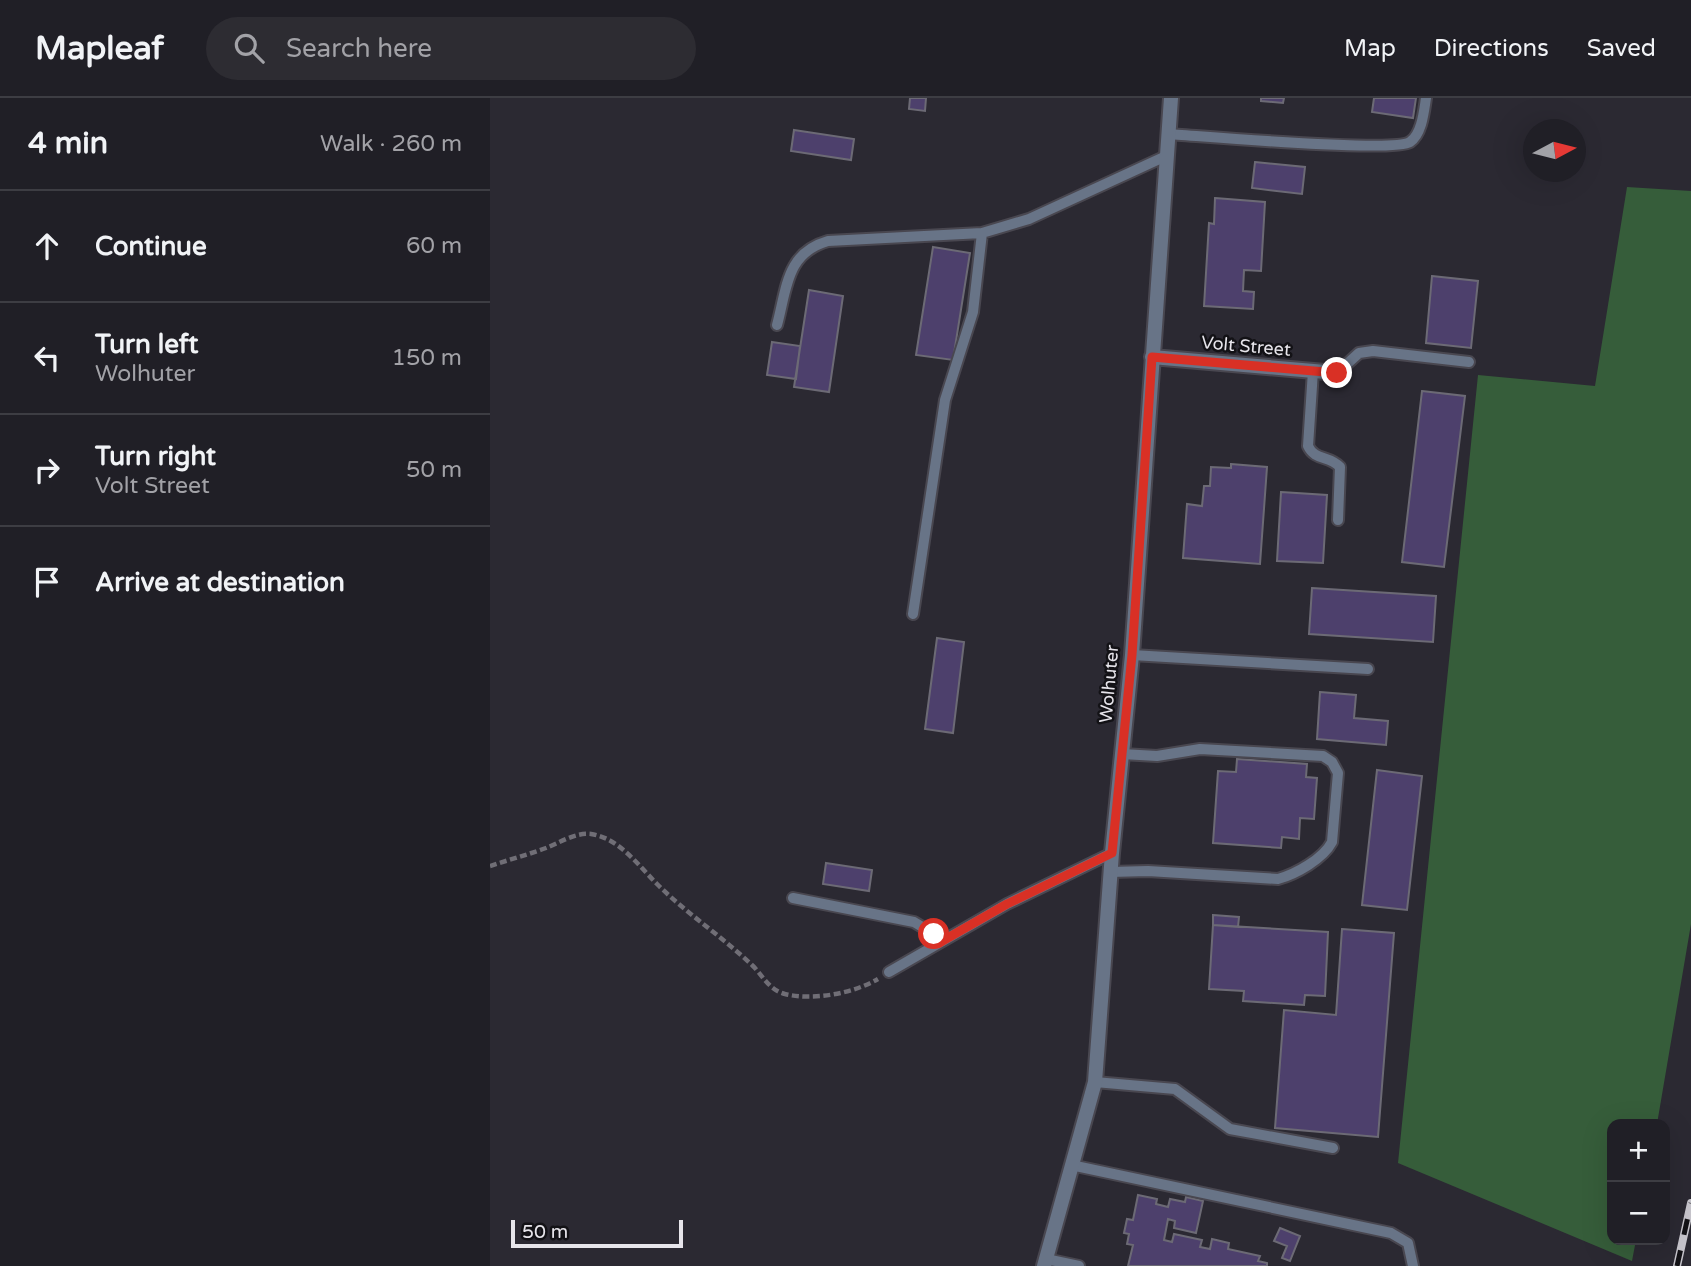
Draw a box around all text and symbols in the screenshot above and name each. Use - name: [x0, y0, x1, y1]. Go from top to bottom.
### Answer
- search box: [206, 17, 696, 80]
- text: Mapleaf: [35, 29, 164, 68]
- icon: search: [230, 29, 268, 67]
- text: Search here: [286, 33, 432, 64]
- text: Map: [1344, 34, 1396, 63]
- text: Directions: [1434, 34, 1549, 63]
- text: Saved: [1587, 34, 1656, 63]
- north arrow: [1523, 119, 1586, 182]
- text: 4 min: [28, 125, 108, 162]
- text: Walk · 260 m: [320, 130, 462, 158]
- icon: ahead: [28, 227, 66, 265]
- text: Continue: [95, 231, 207, 262]
- text: 60 m: [406, 232, 462, 260]
- text: Turn left: [95, 329, 198, 360]
- street label: Volt Street: [1200, 331, 1292, 361]
- icon: left: [28, 339, 66, 377]
- text: 150 m: [392, 344, 462, 372]
- route end: [1321, 357, 1352, 388]
- text: Wolhuter: [95, 360, 195, 388]
- text: Turn right: [95, 441, 216, 472]
- icon: right: [28, 451, 66, 489]
- text: 50 m: [406, 456, 462, 484]
- text: Volt Street: [95, 472, 210, 500]
- icon: arrive: [28, 563, 66, 601]
- text: Arrive at destination: [95, 567, 345, 598]
- street label: Wolhuter: [1095, 644, 1123, 724]
- route start: [918, 918, 949, 949]
- map controls: [1607, 1119, 1670, 1245]
- button: +: [1607, 1119, 1670, 1182]
- button: −: [1607, 1182, 1670, 1245]
- scale bar: [511, 1217, 682, 1249]
- text: 50 m: [522, 1221, 568, 1243]

